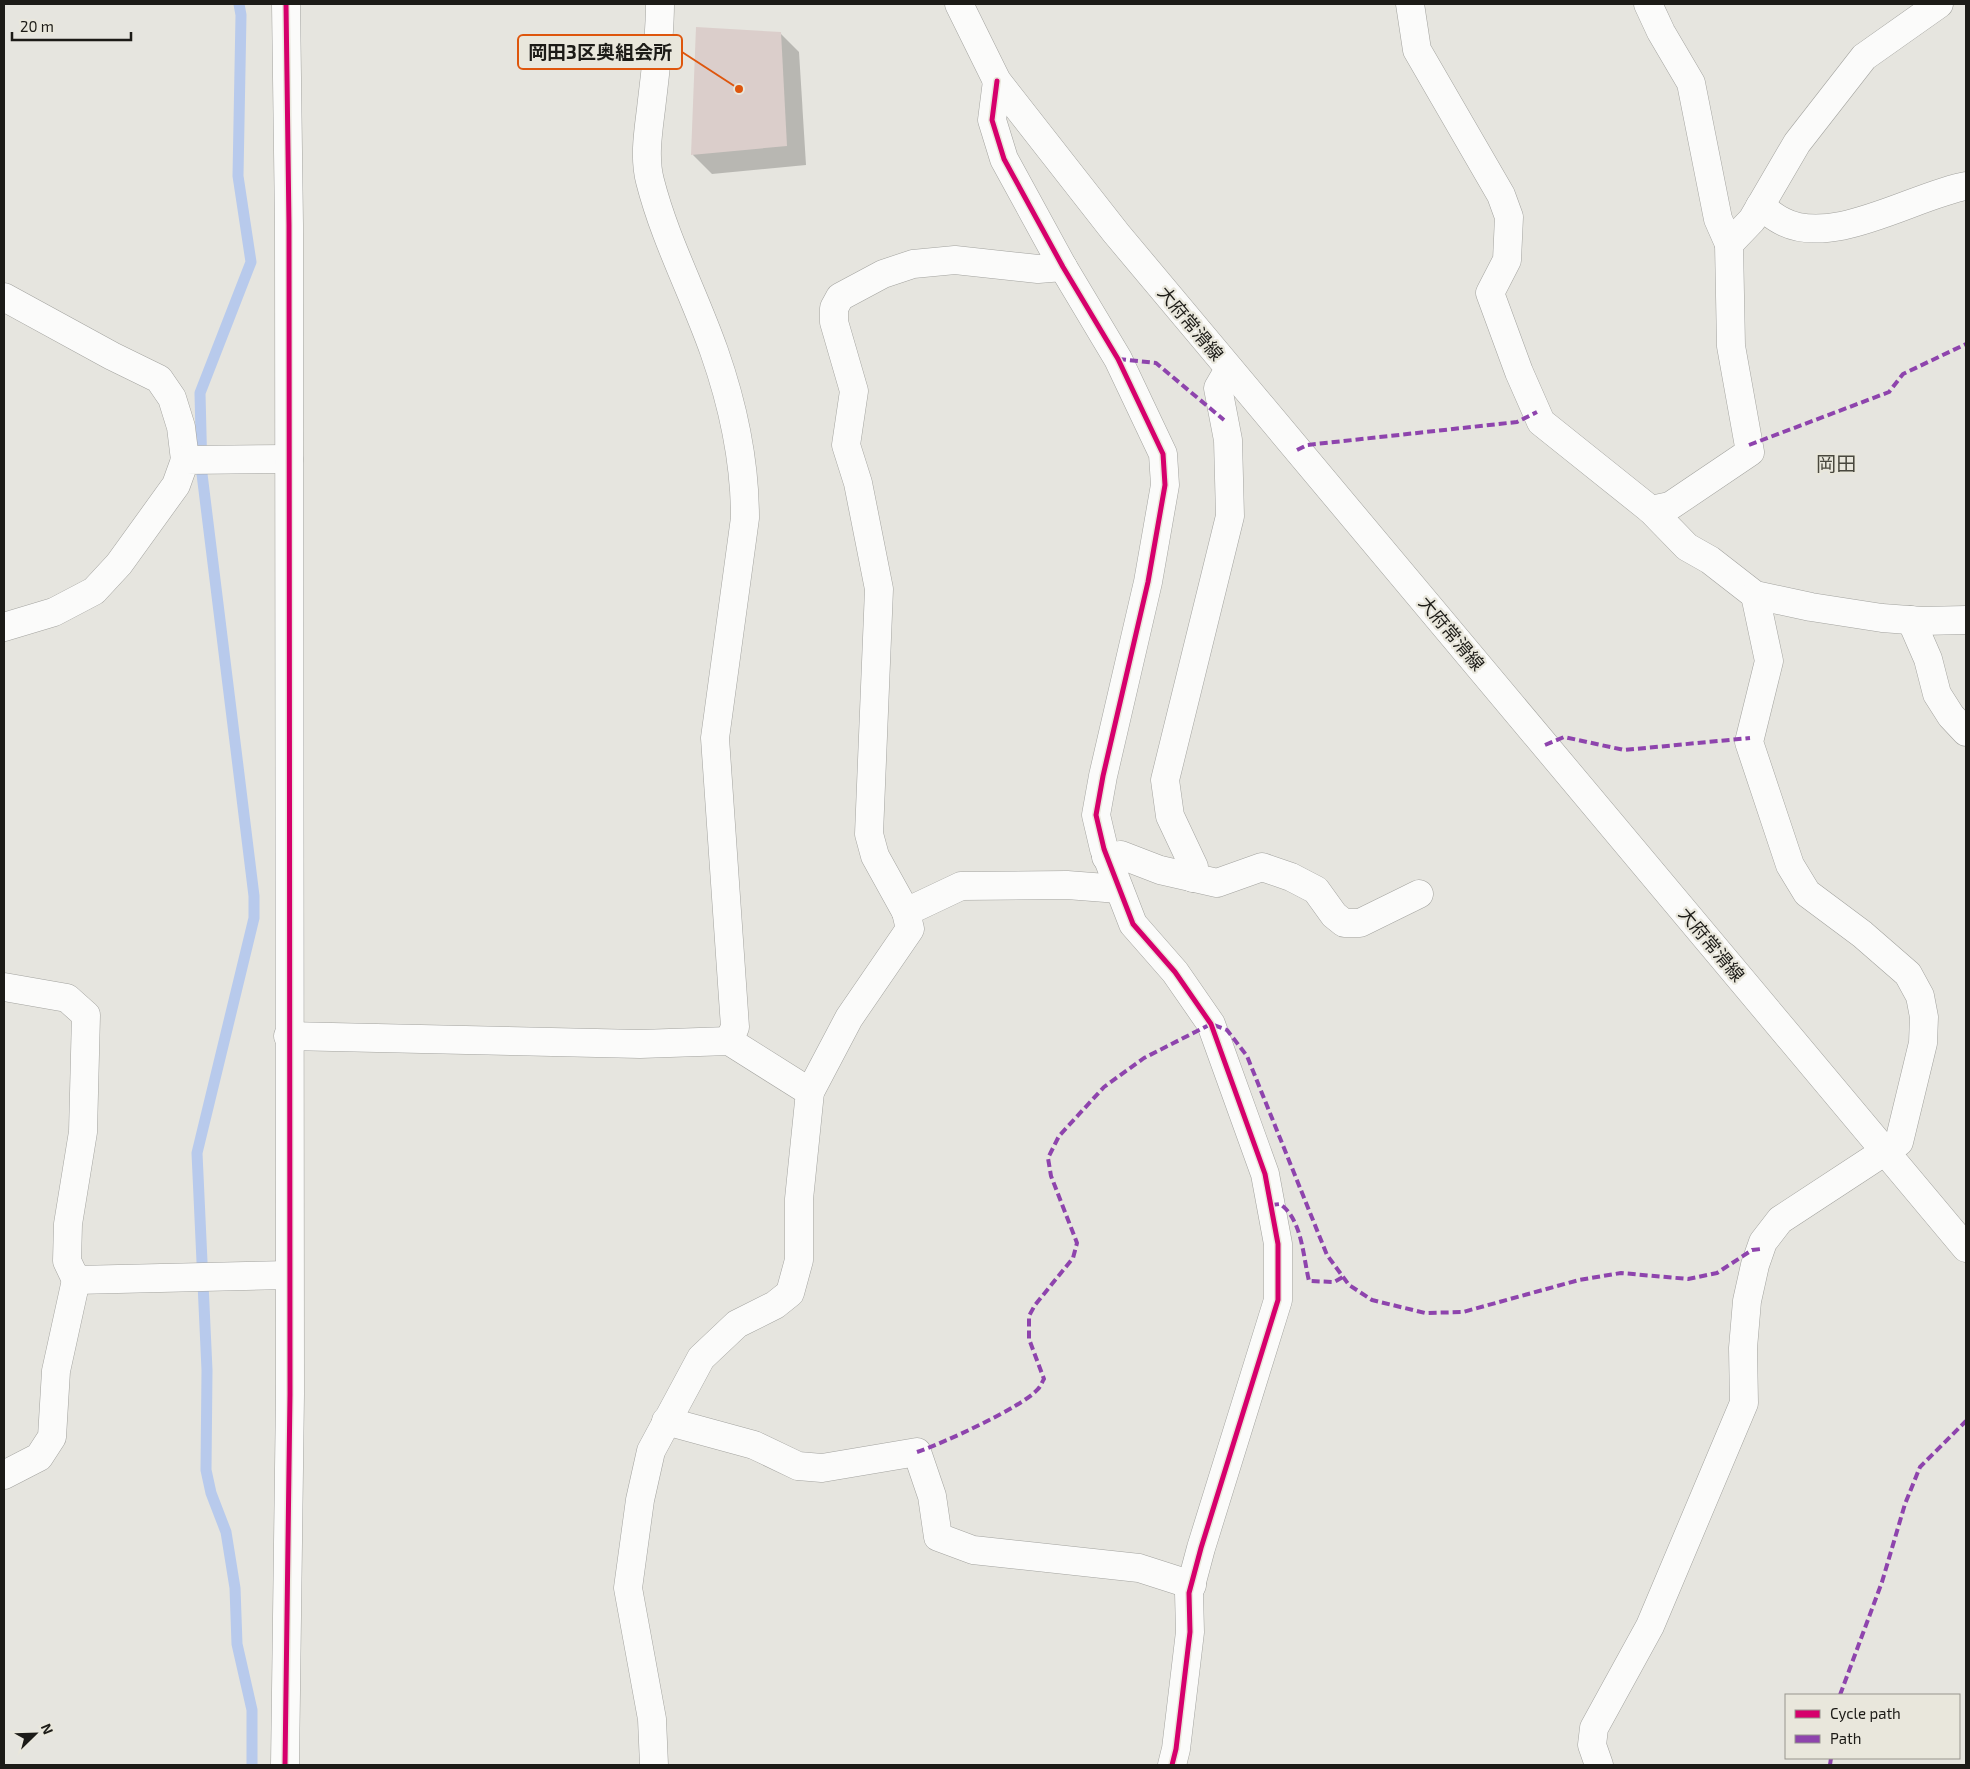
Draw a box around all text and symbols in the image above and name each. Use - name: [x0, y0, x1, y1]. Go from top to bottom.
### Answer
- scale bar: [12, 10, 131, 42]
- text: 20 m: [20, 17, 54, 35]
- callout: 岡田3区奥組会所: [518, 35, 682, 69]
- text: 岡田3区奥組会所: [528, 40, 672, 63]
- street label: 大府常滑線: [1154, 281, 1228, 365]
- district label: 岡田: [1816, 451, 1856, 475]
- street label: 大府常滑線: [1415, 591, 1489, 675]
- street label: 大府常滑線: [1675, 902, 1749, 986]
- legend: [1785, 1694, 1960, 1759]
- text: Cycle path: [1830, 1704, 1901, 1722]
- north arrow: [10, 1709, 60, 1759]
- text: N: [38, 1721, 57, 1737]
- text: Path: [1830, 1729, 1861, 1747]

